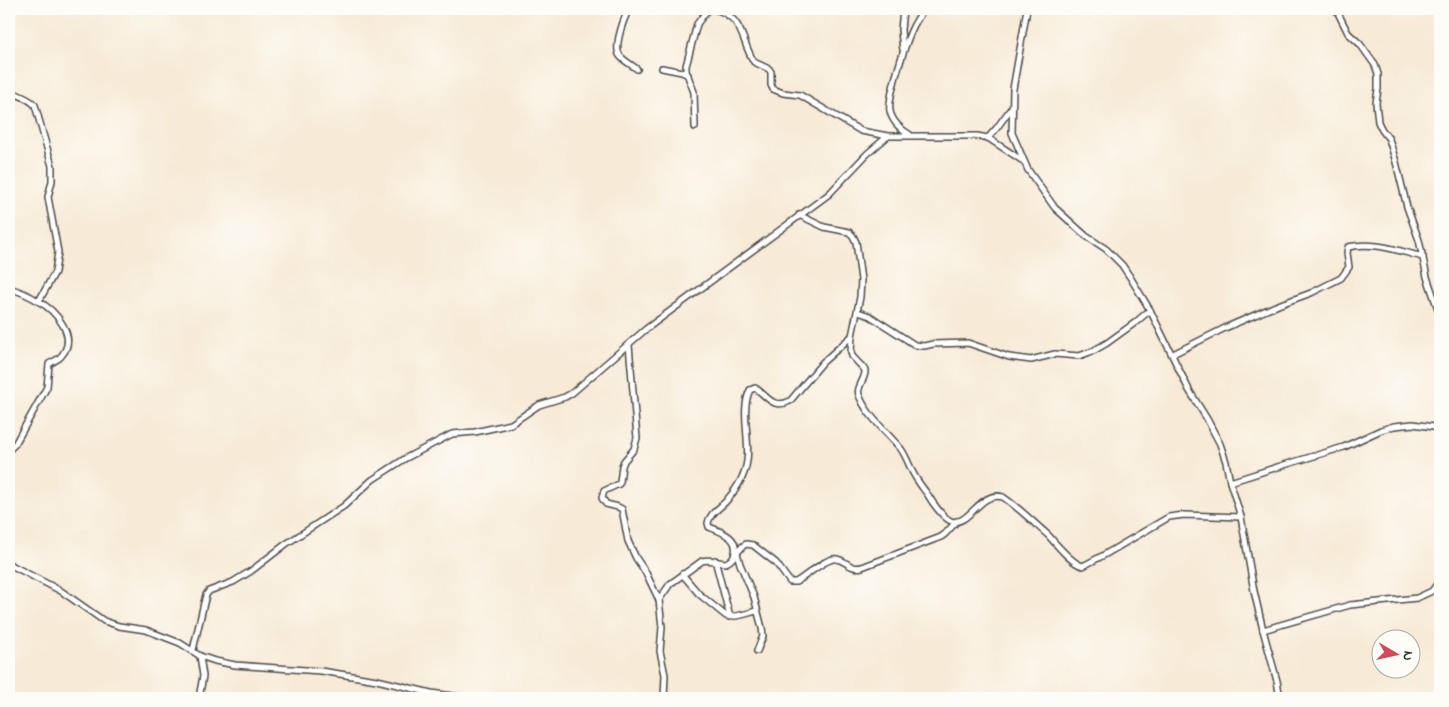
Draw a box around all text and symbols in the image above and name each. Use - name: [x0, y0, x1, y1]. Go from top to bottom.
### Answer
- north arrow: [1372, 630, 1422, 680]
- text: N: [1396, 649, 1418, 662]

